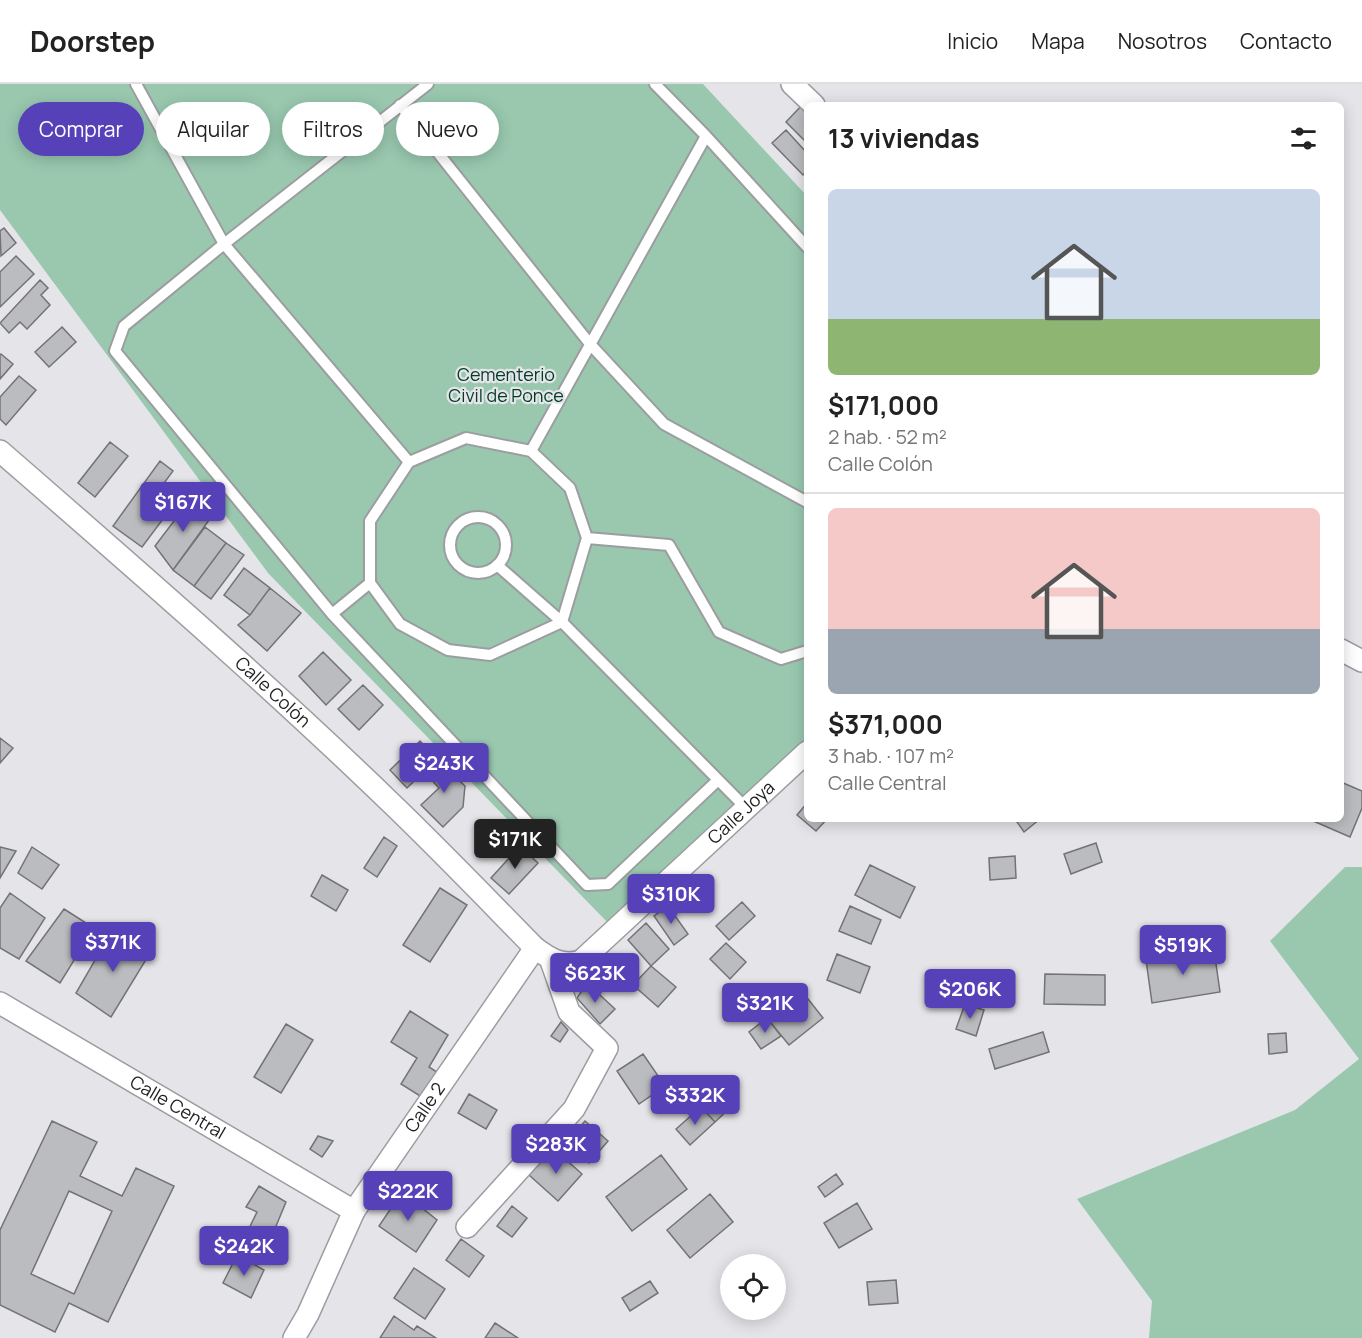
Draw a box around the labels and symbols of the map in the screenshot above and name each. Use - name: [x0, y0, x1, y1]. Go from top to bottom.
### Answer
- park label: Cementerio Civil de Ponce: [448, 362, 564, 407]
- pin: $167K: [141, 482, 225, 533]
- street label: Calle Colón: [230, 651, 316, 732]
- pin: $243K: [402, 743, 486, 794]
- street label: Calle Joya: [702, 775, 779, 849]
- pin: $171K: [473, 819, 557, 870]
- pin: $310K: [629, 874, 713, 925]
- pin: $371K: [71, 922, 155, 973]
- pin: $519K: [1141, 925, 1225, 976]
- pin: $623K: [553, 953, 637, 1004]
- pin: $206K: [928, 969, 1012, 1020]
- pin: $321K: [723, 983, 807, 1034]
- street label: Calle Central: [126, 1069, 230, 1144]
- pin: $332K: [653, 1075, 737, 1126]
- street label: Calle 2: [399, 1077, 450, 1137]
- pin: $283K: [514, 1124, 598, 1175]
- pin: $222K: [366, 1171, 450, 1222]
- pin: $242K: [202, 1226, 286, 1277]

